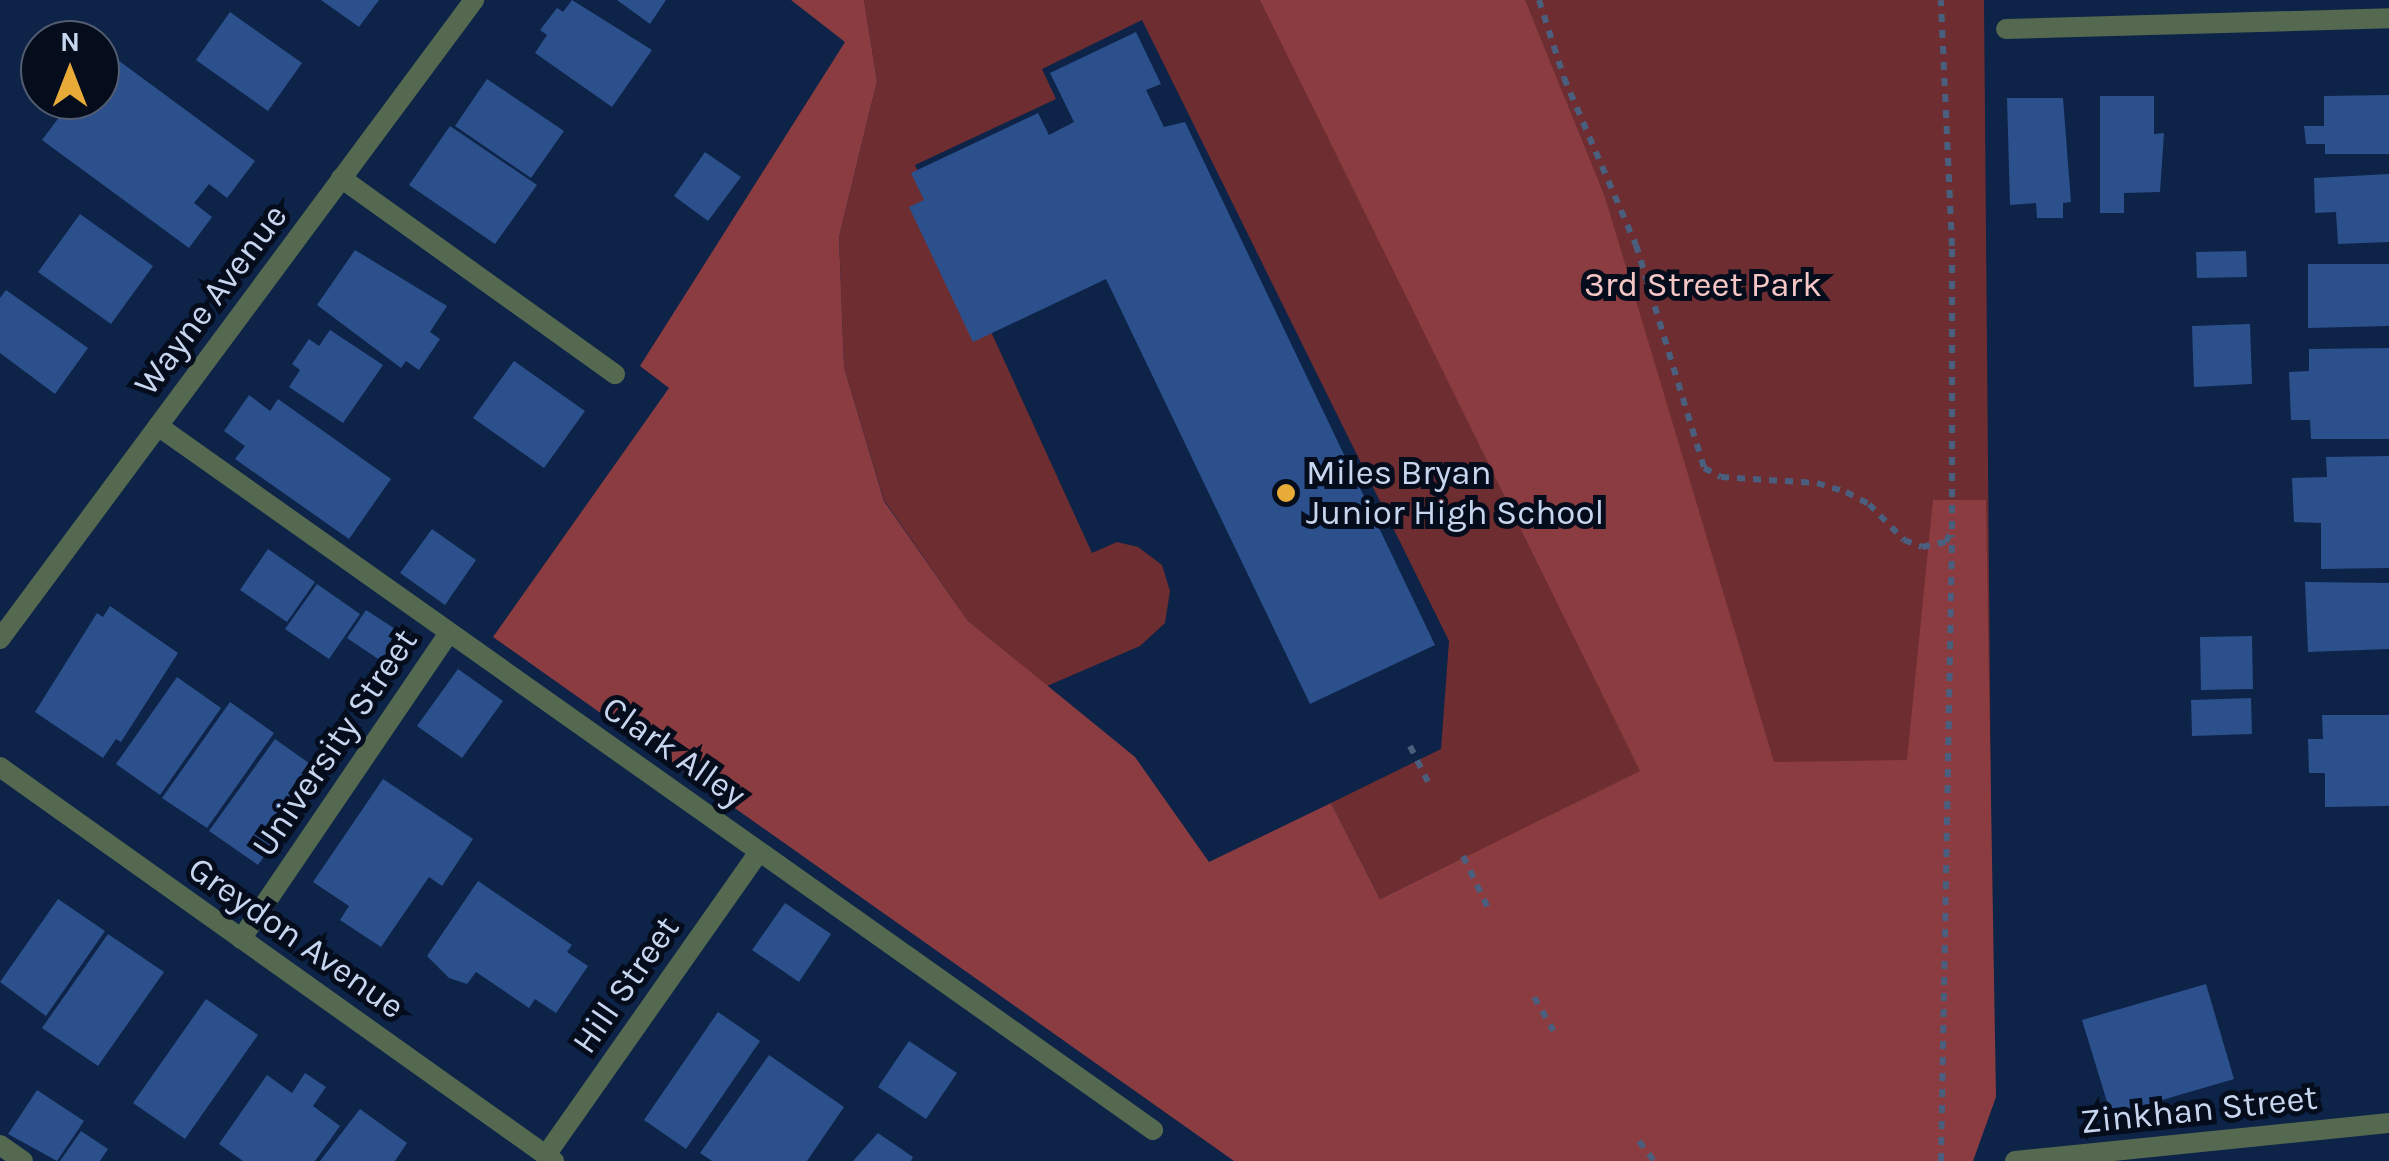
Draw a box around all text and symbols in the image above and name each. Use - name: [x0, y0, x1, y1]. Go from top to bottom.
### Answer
- north arrow: [20, 20, 120, 120]
- text: N: [60, 25, 80, 58]
- street label: Wayne Avenue: [126, 196, 296, 404]
- park label: 3rd Street Park: [1584, 264, 1822, 306]
- place label: Miles Bryan Junior High School: [1306, 452, 1604, 534]
- marker: Miles Bryan Junior High School: [1275, 482, 1297, 504]
- street label: University Street: [243, 621, 427, 865]
- street label: Clark Alley: [594, 687, 754, 817]
- street label: Greydon Avenue: [180, 848, 412, 1028]
- street label: Hill Street: [564, 908, 688, 1062]
- street label: Zinkhan Street: [2079, 1077, 2319, 1143]

